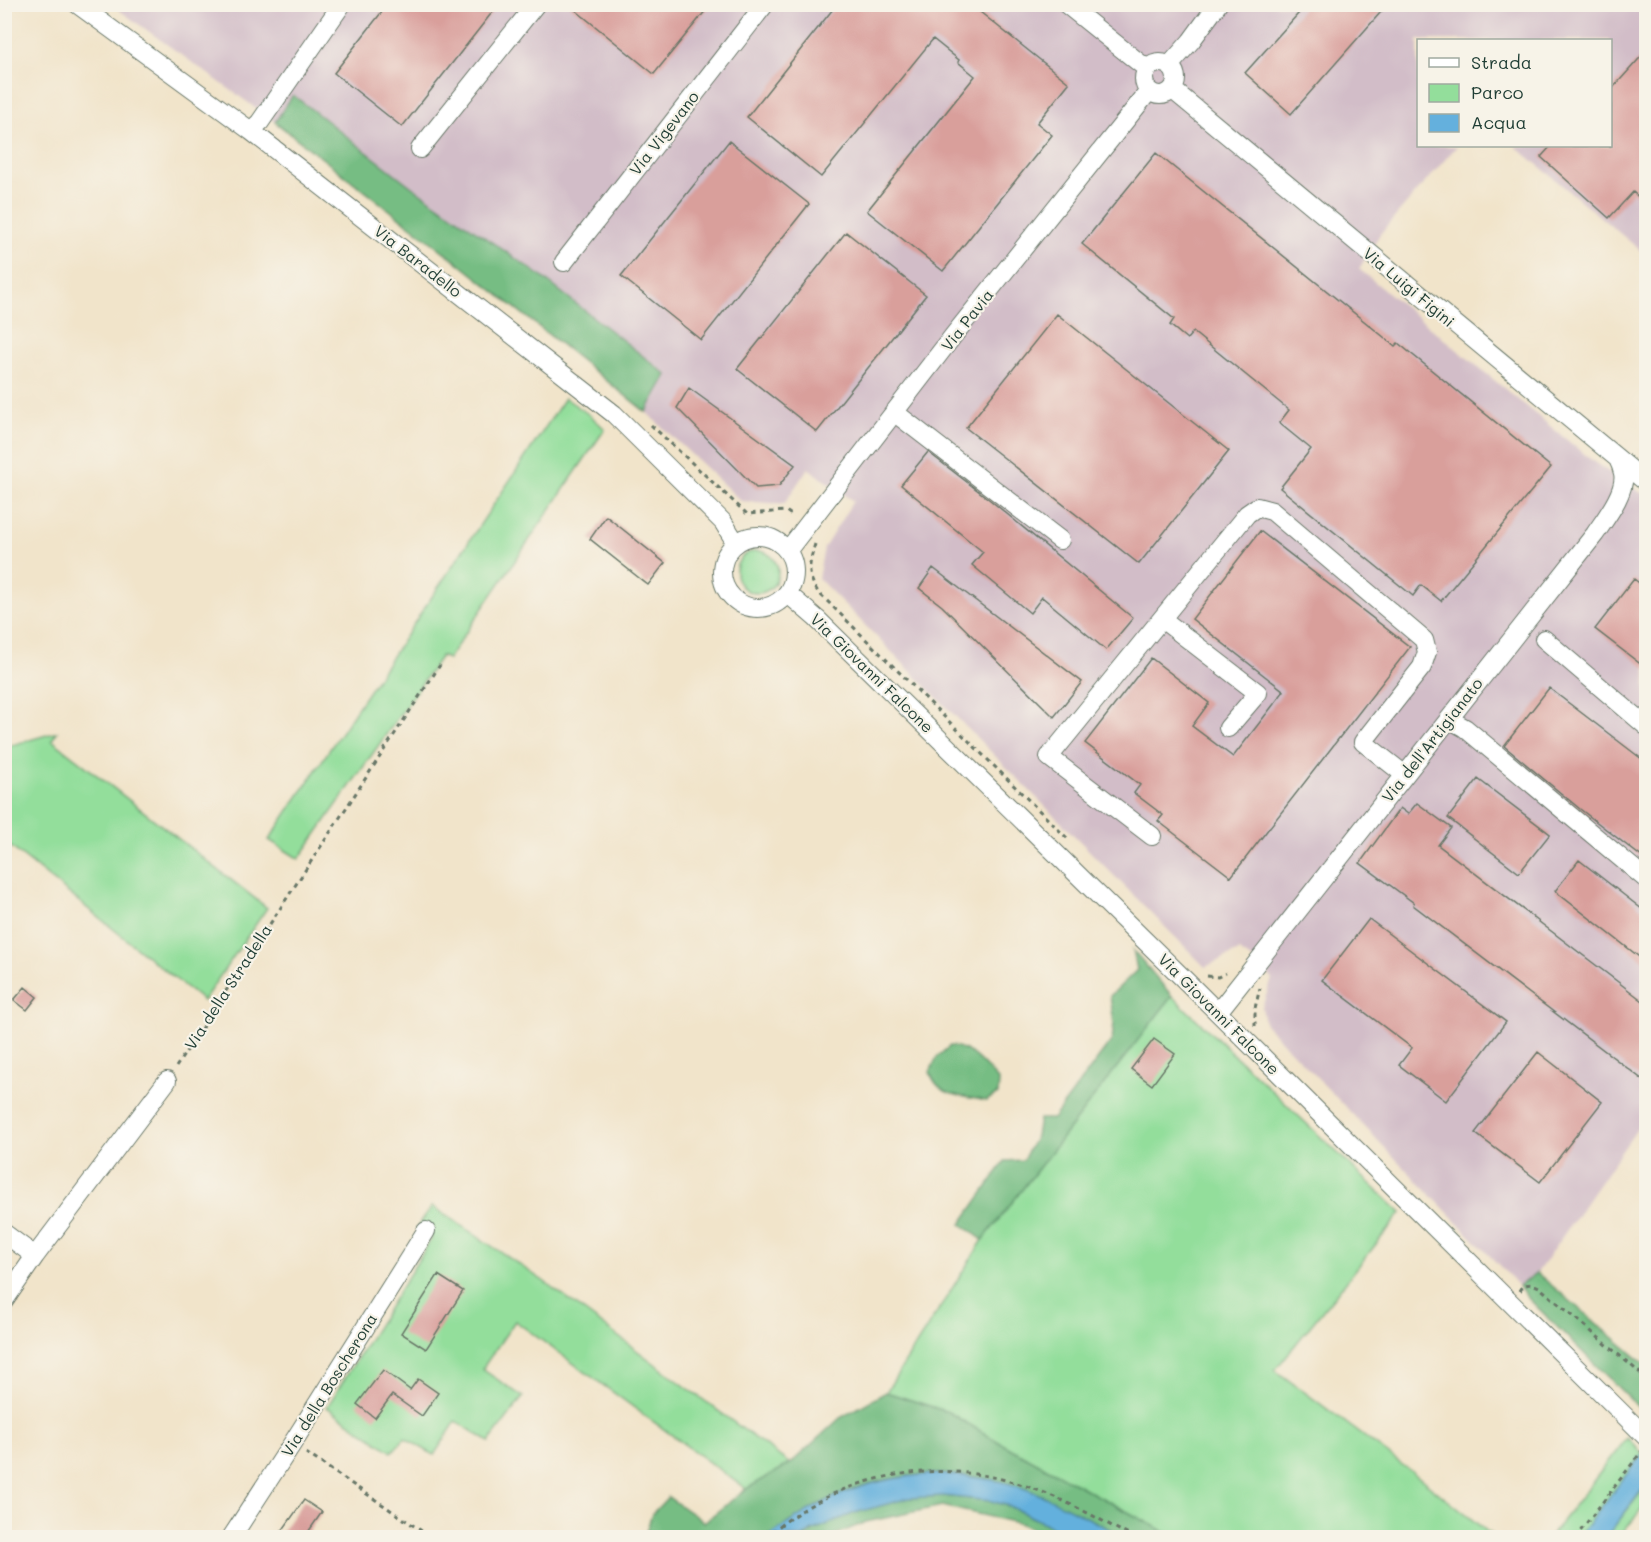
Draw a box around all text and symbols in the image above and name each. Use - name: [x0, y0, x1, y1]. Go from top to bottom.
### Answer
- legend: [1417, 39, 1612, 147]
- text: Strada: [1471, 50, 1532, 74]
- text: Parco: [1471, 80, 1524, 104]
- street label: Via Vigevano: [624, 86, 703, 179]
- text: Acqua: [1471, 110, 1527, 134]
- street label: Via Baradello: [370, 220, 466, 301]
- street label: Via Luigi Figini: [1359, 242, 1460, 331]
- street label: Via Pavia: [936, 284, 997, 355]
- street label: Via Giovanni Falcone: [806, 608, 938, 737]
- street label: Via dell'Artigianato: [1376, 673, 1487, 806]
- street label: Via della Stradella: [179, 920, 276, 1053]
- street label: Via Giovanni Falcone: [1154, 948, 1285, 1079]
- street label: Via della Boscherona: [276, 1309, 381, 1460]

